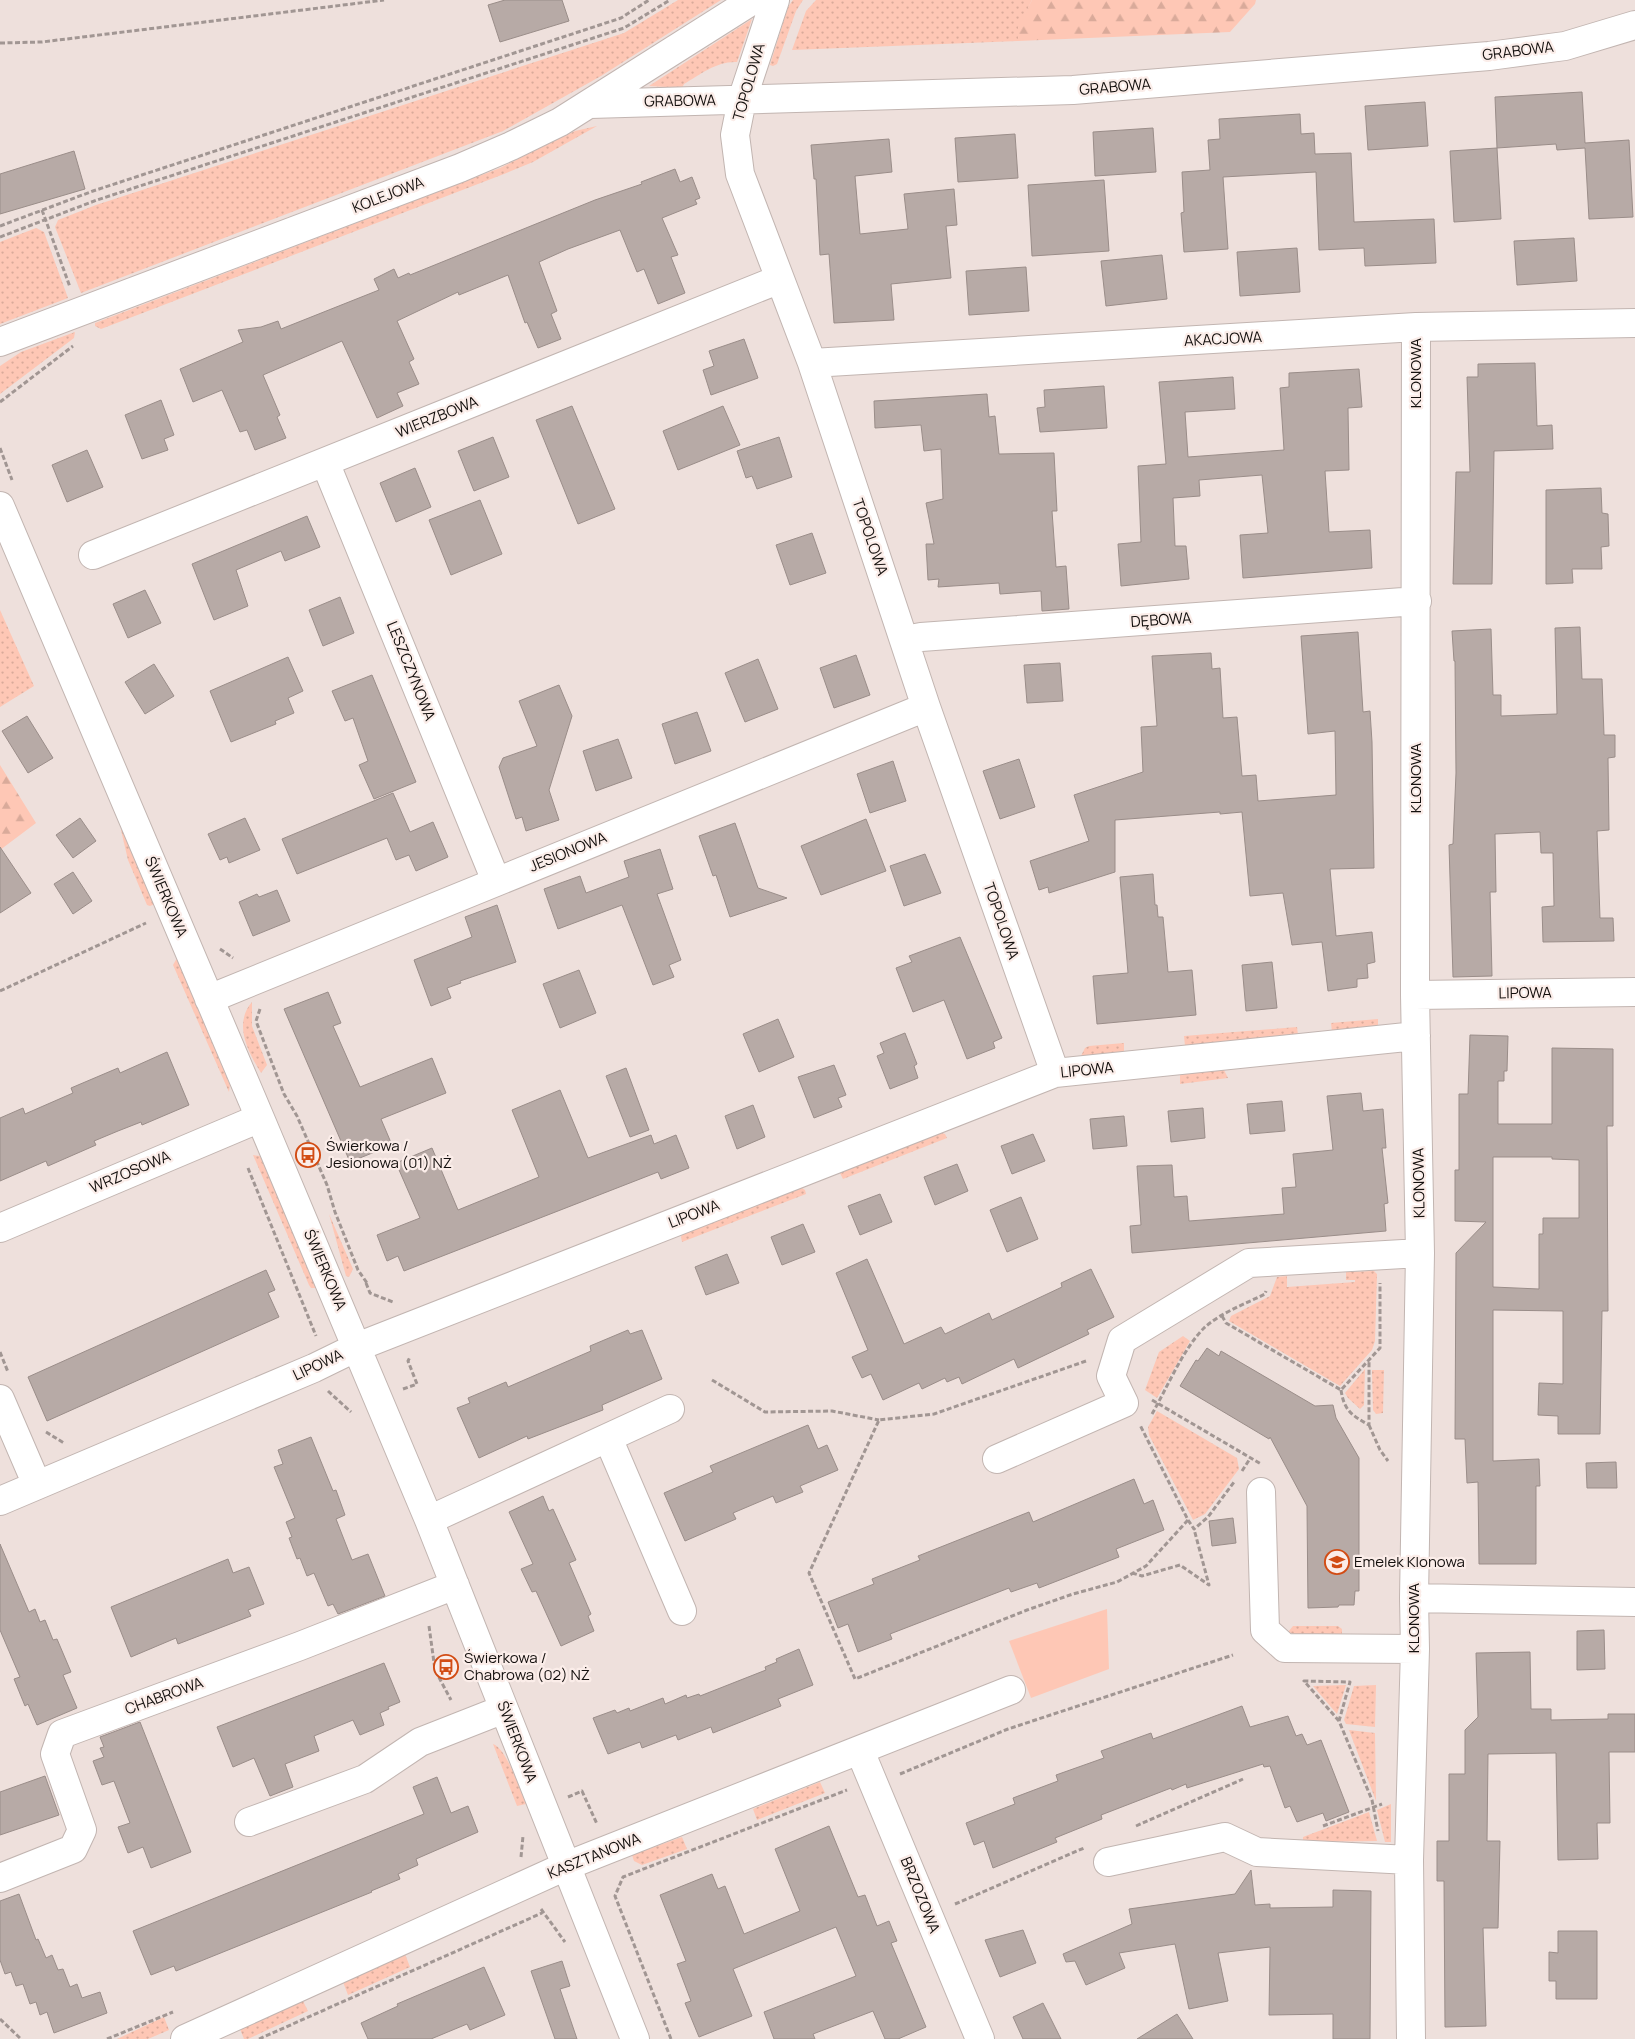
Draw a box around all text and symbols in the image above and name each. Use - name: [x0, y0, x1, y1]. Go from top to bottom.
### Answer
- street label: GRABOWA: [1481, 36, 1555, 65]
- street label: TOPOLOWA: [727, 40, 770, 123]
- street label: GRABOWA: [1078, 73, 1152, 100]
- street label: GRABOWA: [644, 89, 716, 112]
- street label: KOLEJOWA: [349, 171, 427, 218]
- street label: AKACJOWA: [1183, 326, 1263, 351]
- street label: KLONOWA: [1405, 337, 1426, 408]
- street label: WIERZBOWA: [393, 390, 481, 443]
- street label: TOPOLOWA: [848, 496, 894, 579]
- street label: DĘBOWA: [1130, 607, 1192, 632]
- street label: LESZCZYNOWA: [382, 618, 441, 724]
- street label: KLONOWA: [1405, 742, 1426, 813]
- street label: JESIONOWA: [526, 826, 610, 877]
- street label: ŚWIERKOWA: [140, 853, 193, 941]
- street label: TOPOLOWA: [979, 880, 1025, 963]
- street label: LIPOWA: [1498, 982, 1552, 1003]
- street label: LIPOWA: [1059, 1056, 1115, 1083]
- place label: Świerkowa / Jesionowa (01) NŻ: [326, 1135, 452, 1173]
- bus stop icon: Świerkowa / Jesionowa (01) NŻ: [295, 1142, 321, 1168]
- street label: WRZOSOWA: [86, 1145, 174, 1198]
- street label: KLONOWA: [1407, 1147, 1430, 1218]
- street label: LIPOWA: [665, 1194, 723, 1233]
- street label: ŚWIERKOWA: [299, 1226, 352, 1314]
- street label: LIPOWA: [289, 1344, 347, 1385]
- school or university icon: Emelek Klonowa: [1324, 1549, 1350, 1575]
- place label: Emelek Klonowa: [1354, 1551, 1465, 1572]
- street label: KLONOWA: [1403, 1582, 1424, 1653]
- place label: Świerkowa / Chabrowa (02) NŻ: [464, 1647, 590, 1685]
- bus stop icon: Świerkowa / Chabrowa (02) NŻ: [433, 1654, 459, 1680]
- street label: CHABROWA: [122, 1671, 206, 1719]
- street label: ŚWIERKOWA: [492, 1698, 543, 1786]
- street label: KASZTANOWA: [544, 1827, 644, 1884]
- street label: BRZOZOWA: [896, 1853, 946, 1937]

